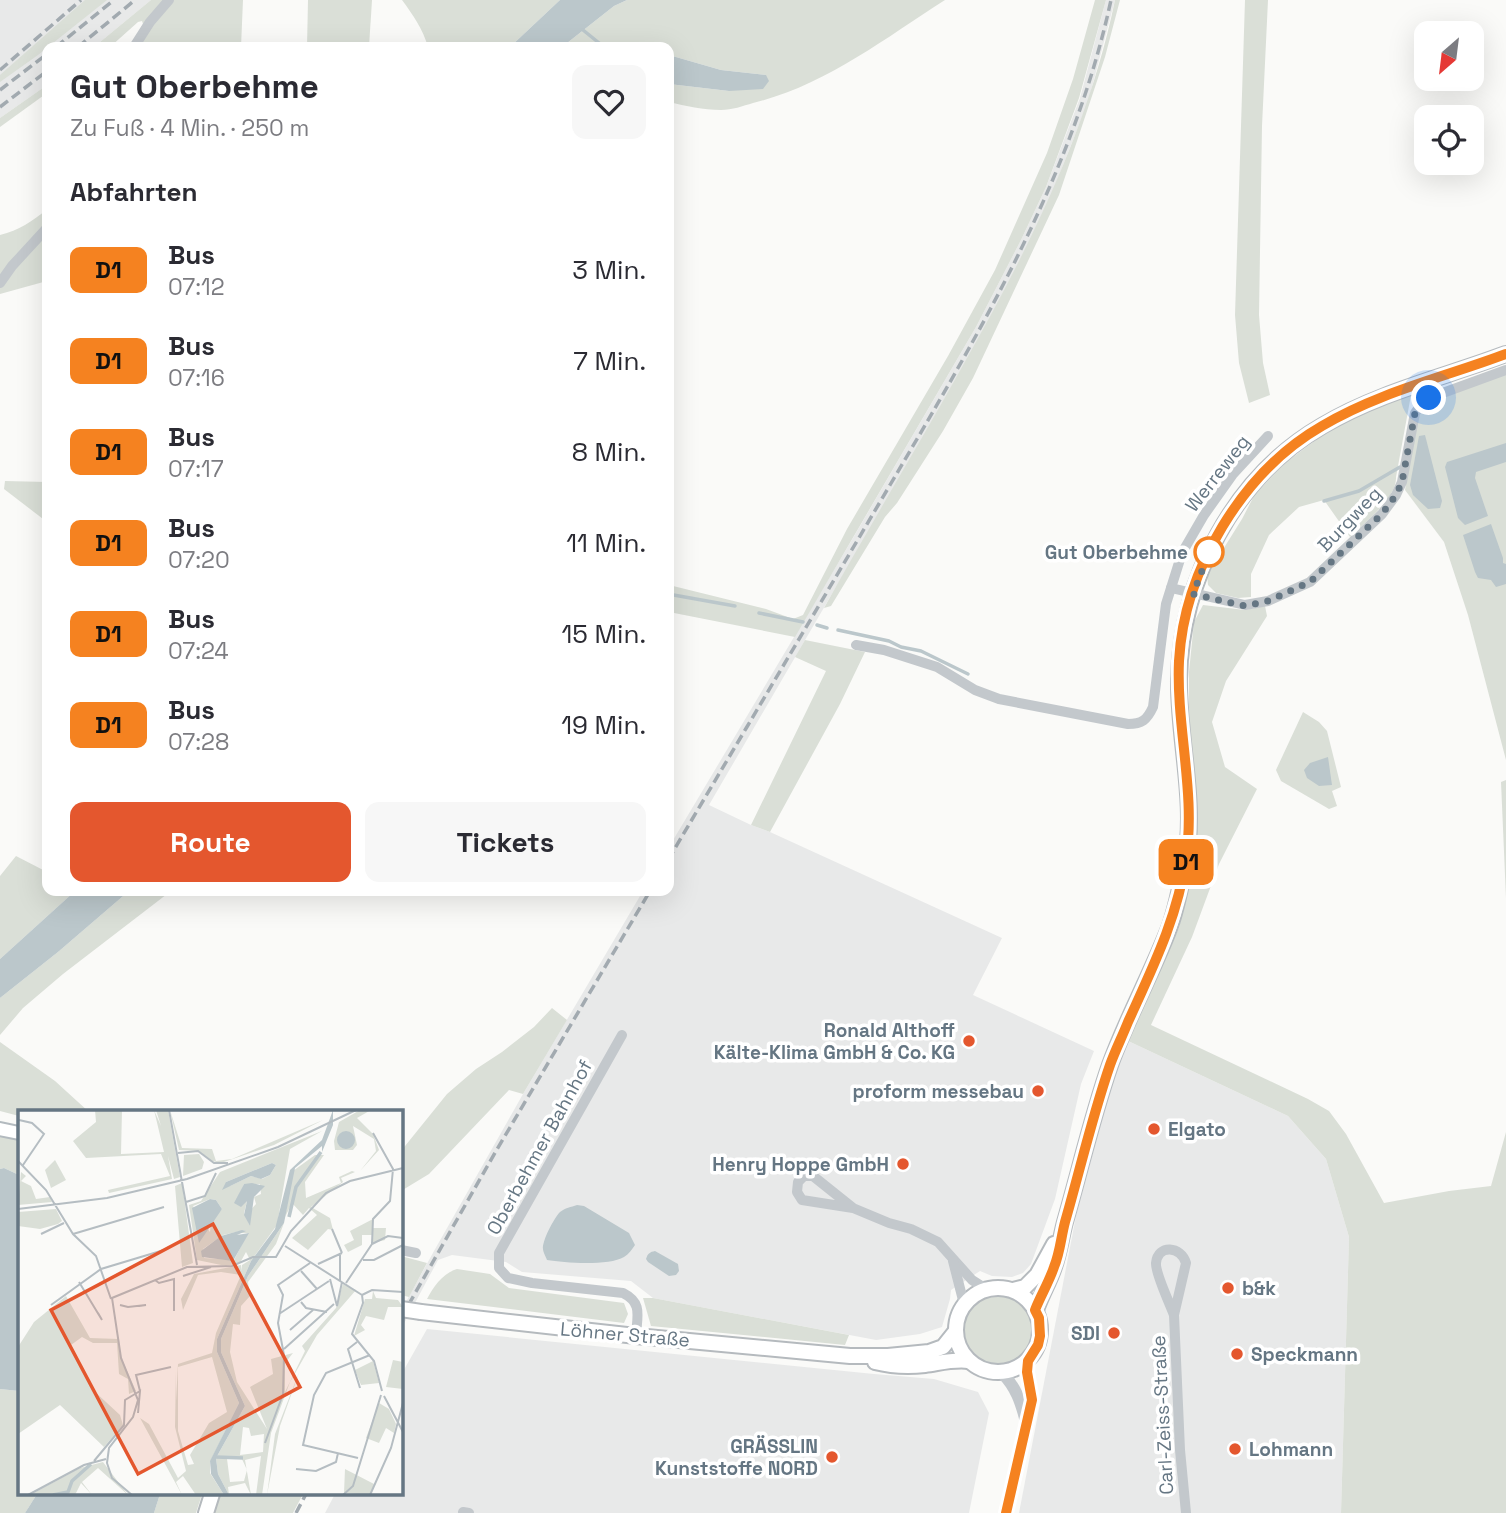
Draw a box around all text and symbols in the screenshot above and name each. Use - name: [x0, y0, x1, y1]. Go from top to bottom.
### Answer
- north arrow: [1414, 21, 1484, 91]
- map controls: [1414, 21, 1484, 175]
- button: heart: [572, 65, 646, 139]
- text: Gut Oberbehme: [70, 66, 319, 108]
- button: locate: [1414, 105, 1484, 175]
- text: Zu Fuß · 4 Min. · 250 m: [70, 113, 309, 143]
- text: Abfahrten: [70, 175, 198, 209]
- text: Bus: [168, 238, 215, 272]
- text: 3 Min.: [572, 253, 646, 287]
- text: D1: [95, 254, 122, 285]
- text: 07:12: [168, 272, 225, 302]
- text: Bus: [168, 329, 215, 363]
- text: 7 Min.: [573, 344, 646, 378]
- text: D1: [95, 345, 122, 376]
- text: 07:16: [168, 363, 225, 393]
- your location: [1411, 380, 1446, 415]
- text: Bus: [168, 420, 215, 454]
- street label: Werreweg: [1179, 430, 1255, 517]
- text: 8 Min.: [572, 435, 646, 469]
- text: D1: [95, 436, 122, 467]
- text: 07:17: [168, 454, 224, 484]
- street label: Burgweg: [1312, 481, 1387, 557]
- text: Bus: [168, 511, 215, 545]
- text: 11 Min.: [566, 526, 646, 560]
- text: D1: [95, 527, 122, 558]
- marker: Gut Oberbehme: [1194, 537, 1224, 567]
- place label: Gut Oberbehme: [1045, 540, 1188, 565]
- text: 07:20: [168, 545, 230, 575]
- text: Bus: [168, 602, 215, 636]
- text: 15 Min.: [561, 617, 646, 651]
- text: D1: [95, 618, 122, 649]
- text: 07:24: [168, 636, 229, 666]
- text: Bus: [168, 693, 215, 727]
- text: 19 Min.: [561, 708, 646, 742]
- text: D1: [95, 709, 122, 740]
- text: 07:28: [168, 727, 229, 757]
- button: Route: [70, 802, 351, 882]
- button: Tickets: [365, 802, 646, 882]
- line badge: D1: [1154, 839, 1218, 885]
- text: D1: [1173, 846, 1199, 877]
- place label: Ronald Althoff Kälte-Klima GmbH & Co. KG: [714, 1018, 955, 1065]
- marker: Ronald Althoff Kälte-Klima GmbH & Co. KG: [961, 1033, 977, 1049]
- street label: Oberbehmer Bahnhof: [481, 1055, 598, 1239]
- place label: proform messebau: [853, 1079, 1024, 1104]
- marker: proform messebau: [1030, 1083, 1046, 1099]
- inset map: [18, 1110, 402, 1496]
- place label: Elgato: [1168, 1117, 1226, 1142]
- marker: Elgato: [1146, 1121, 1162, 1137]
- place label: Henry Hoppe GmbH: [712, 1152, 889, 1177]
- marker: Henry Hoppe GmbH: [895, 1156, 911, 1172]
- place label: b&k: [1242, 1276, 1276, 1301]
- marker: b&k: [1220, 1280, 1236, 1296]
- street label: Löhner Straße: [559, 1316, 691, 1353]
- place label: SDI: [1071, 1321, 1100, 1346]
- marker: SDI: [1106, 1325, 1122, 1341]
- street label: Carl-Zeiss-Straße: [1146, 1335, 1179, 1495]
- place label: Speckmann: [1251, 1342, 1358, 1367]
- marker: Speckmann: [1229, 1346, 1245, 1362]
- place label: GRÄSSLIN Kunststoffe NORD: [655, 1434, 818, 1481]
- place label: Lohmann: [1249, 1437, 1333, 1462]
- marker: Lohmann: [1227, 1441, 1243, 1457]
- marker: GRÄSSLIN Kunststoffe NORD: [824, 1449, 840, 1465]

